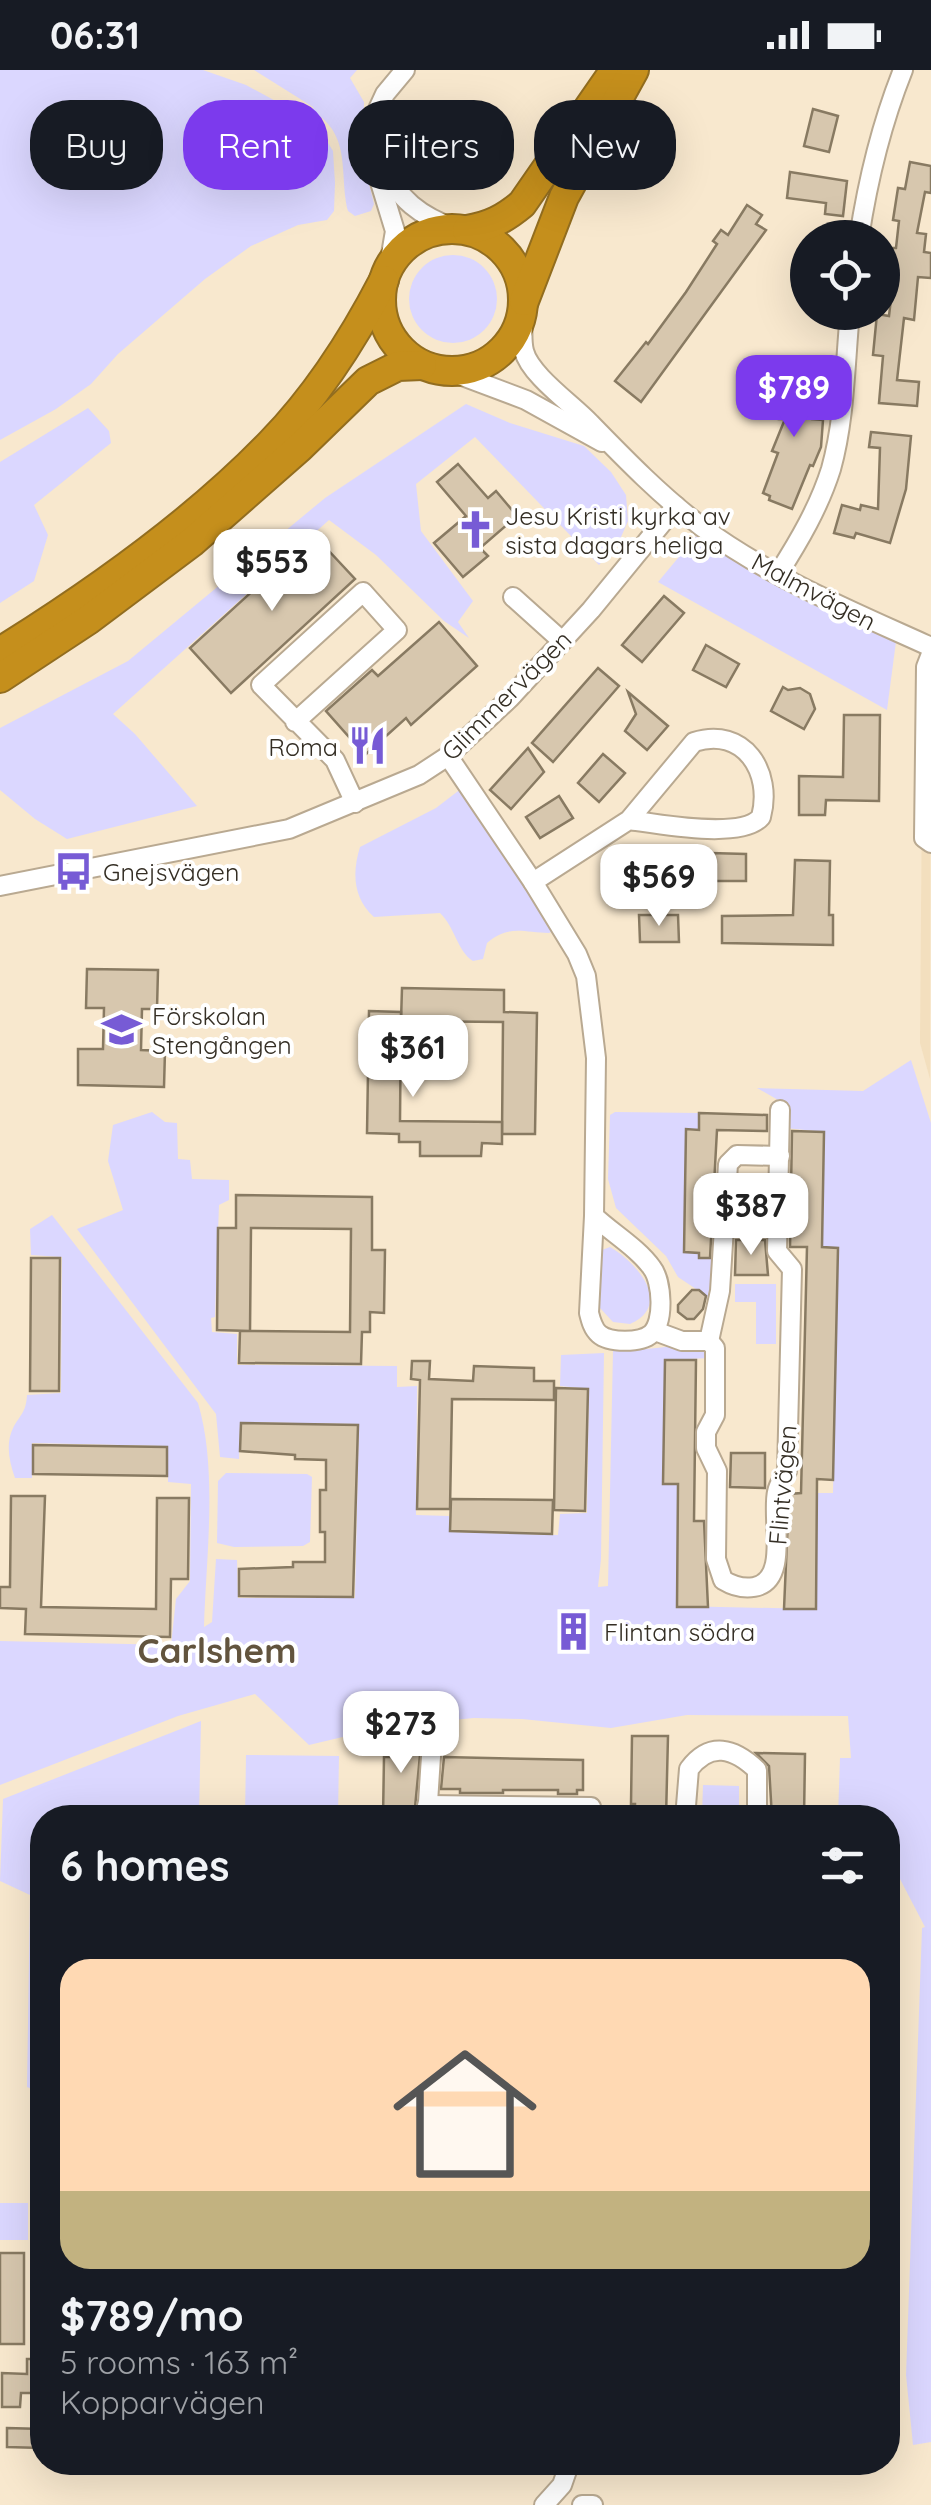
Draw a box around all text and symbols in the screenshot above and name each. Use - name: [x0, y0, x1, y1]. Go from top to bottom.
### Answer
- text: 06:31: [50, 11, 140, 59]
- chip: Buy: [30, 100, 163, 190]
- chip: Rent: [183, 100, 328, 190]
- chip: Filters: [348, 100, 514, 190]
- chip: New: [534, 100, 676, 190]
- map controls: [790, 220, 900, 330]
- button: locate: [790, 220, 900, 330]
- pin: $789: [735, 355, 853, 440]
- text: $789: [758, 367, 830, 407]
- place label: Jesu Kristi kyrka av sista dagars heliga: [505, 500, 731, 560]
- church icon: Jesu Kristi kyrka av sista dagars heliga: [454, 508, 496, 550]
- pin: $553: [213, 529, 331, 614]
- text: $553: [235, 541, 309, 581]
- street label: Malmvägen: [747, 545, 881, 637]
- street label: Glimmervägen: [435, 624, 577, 766]
- restaurant icon: Roma: [347, 725, 389, 767]
- place label: Roma: [268, 731, 338, 762]
- pin: $569: [600, 844, 718, 929]
- bus stop icon: Gnejsvägen: [52, 850, 94, 892]
- place label: Gnejsvägen: [103, 856, 239, 887]
- text: $569: [622, 856, 696, 896]
- place label: Förskolan Stengången: [152, 1000, 292, 1060]
- school or university icon: Förskolan Stengången: [101, 1008, 143, 1050]
- pin: $361: [354, 1015, 472, 1100]
- text: $361: [380, 1027, 446, 1067]
- pin: $387: [692, 1173, 810, 1258]
- text: $387: [715, 1185, 787, 1225]
- street label: Flintvägen: [761, 1424, 803, 1546]
- building icon: Flintan södra: [553, 1610, 595, 1652]
- place label: Flintan södra: [604, 1616, 755, 1647]
- district label: Carlshem: [138, 1628, 296, 1672]
- pin: $273: [342, 1691, 460, 1776]
- text: $273: [365, 1703, 437, 1743]
- icon: filters: [815, 1838, 870, 1893]
- text: 6 homes: [60, 1839, 230, 1892]
- icon: home: [375, 2024, 555, 2204]
- text: $789/mo: [60, 2289, 244, 2342]
- text: 5 rooms · 163 m²: [60, 2342, 298, 2382]
- text: Kopparvägen: [60, 2382, 265, 2422]

